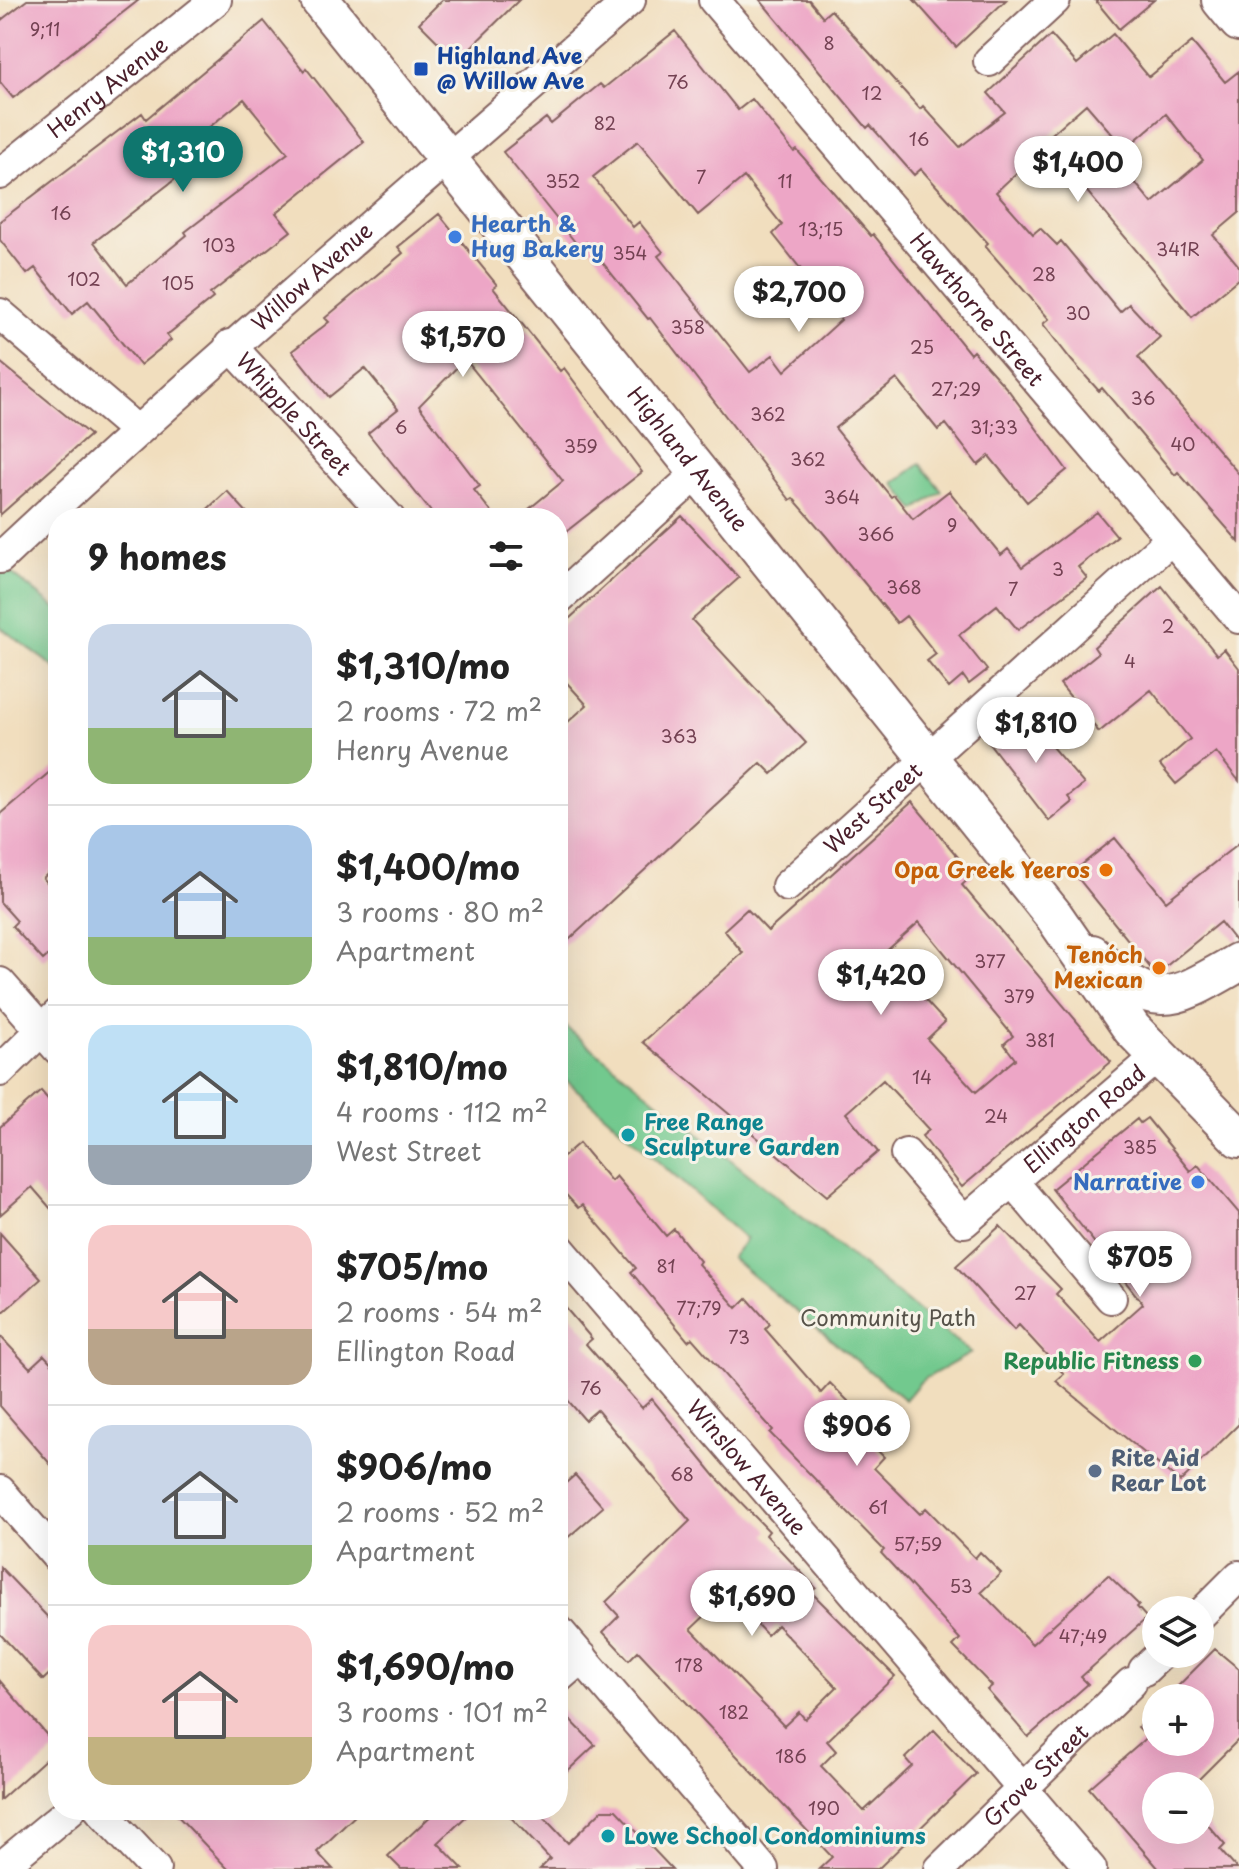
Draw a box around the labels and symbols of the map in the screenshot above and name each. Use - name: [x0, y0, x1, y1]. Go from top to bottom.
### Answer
- house number: 9;11: [30, 15, 60, 42]
- street label: Henry Avenue: [39, 27, 174, 145]
- house number: 8: [823, 29, 835, 56]
- place label: Highland Ave @ Willow Ave: [437, 38, 585, 96]
- marker: Highland Ave @ Willow Ave: [412, 60, 430, 78]
- house number: 76: [667, 68, 689, 95]
- house number: 12: [862, 79, 882, 106]
- house number: 82: [594, 109, 616, 136]
- house number: 16: [909, 125, 929, 152]
- pin: $1,310: [118, 126, 248, 194]
- pin: $1,400: [1013, 136, 1143, 204]
- house number: 7: [696, 163, 706, 190]
- house number: 352: [545, 167, 581, 194]
- house number: 11: [777, 167, 793, 194]
- house number: 16: [51, 199, 71, 226]
- place label: Hearth & Hug Bakery: [471, 206, 604, 264]
- street label: Willow Avenue: [243, 213, 379, 338]
- house number: 13;15: [799, 215, 843, 242]
- street label: Hawthorne Street: [903, 224, 1053, 393]
- marker: Hearth & Hug Bakery: [446, 228, 464, 246]
- house number: 103: [202, 231, 236, 258]
- house number: 341R: [1156, 235, 1200, 262]
- house number: 354: [613, 239, 647, 266]
- house number: 28: [1032, 260, 1056, 287]
- house number: 102: [67, 265, 101, 292]
- pin: $2,700: [734, 266, 864, 334]
- house number: 105: [162, 269, 194, 296]
- house number: 30: [1065, 299, 1091, 326]
- pin: $1,570: [398, 311, 528, 379]
- house number: 358: [671, 313, 705, 340]
- house number: 25: [910, 333, 934, 360]
- street label: Whipple Street: [229, 344, 360, 482]
- house number: 27;29: [931, 375, 981, 402]
- street label: Highland Avenue: [621, 378, 757, 537]
- house number: 36: [1131, 384, 1155, 411]
- house number: 362: [750, 400, 786, 427]
- house number: 6: [395, 413, 407, 440]
- house number: 31;33: [970, 413, 1018, 440]
- house number: 40: [1170, 430, 1196, 457]
- house number: 359: [564, 432, 598, 459]
- house number: 362: [790, 445, 826, 472]
- house number: 364: [824, 483, 860, 510]
- house number: 9: [947, 511, 957, 538]
- house number: 366: [858, 520, 894, 547]
- house number: 3: [1052, 555, 1064, 582]
- house number: 368: [886, 573, 922, 600]
- house number: 7: [1008, 575, 1018, 602]
- house number: 2: [1162, 612, 1174, 639]
- house number: 4: [1124, 647, 1136, 674]
- pin: $1,810: [971, 697, 1101, 765]
- house number: 363: [661, 722, 697, 749]
- street label: West Street: [815, 754, 929, 861]
- place label: Opa Greek Yeeros: [894, 852, 1090, 885]
- marker: Opa Greek Yeeros: [1097, 861, 1115, 879]
- place label: Tenóch Mexican: [1054, 937, 1143, 995]
- house number: 377: [974, 947, 1006, 974]
- pin: $1,420: [816, 949, 946, 1017]
- marker: Tenóch Mexican: [1150, 959, 1168, 977]
- house number: 379: [1003, 982, 1035, 1009]
- house number: 381: [1025, 1026, 1055, 1053]
- street label: Ellington Road: [1015, 1056, 1152, 1180]
- house number: 14: [912, 1063, 932, 1090]
- house number: 24: [984, 1102, 1008, 1129]
- place label: Free Range Sculpture Garden: [644, 1104, 840, 1162]
- marker: Free Range Sculpture Garden: [619, 1126, 637, 1144]
- house number: 385: [1123, 1133, 1157, 1160]
- place label: Narrative: [1073, 1164, 1182, 1197]
- marker: Narrative: [1189, 1173, 1207, 1191]
- pin: $705: [1093, 1231, 1187, 1299]
- house number: 81: [656, 1252, 676, 1279]
- house number: 27: [1014, 1279, 1036, 1306]
- house number: 77;79: [676, 1294, 722, 1321]
- park label: Community Path: [800, 1300, 976, 1333]
- house number: 73: [728, 1323, 750, 1350]
- place label: Republic Fitness: [1004, 1343, 1179, 1376]
- marker: Republic Fitness: [1186, 1352, 1204, 1370]
- house number: 76: [580, 1374, 602, 1401]
- street label: Winslow Avenue: [680, 1391, 816, 1541]
- pin: $906: [810, 1400, 904, 1468]
- place label: Rite Aid Rear Lot: [1111, 1440, 1207, 1498]
- house number: 68: [670, 1460, 694, 1487]
- marker: Rite Aid Rear Lot: [1086, 1462, 1104, 1480]
- house number: 61: [868, 1493, 888, 1520]
- house number: 57;59: [894, 1530, 942, 1557]
- pin: $1,690: [687, 1570, 817, 1638]
- house number: 53: [949, 1572, 973, 1599]
- house number: 47;49: [1059, 1622, 1107, 1649]
- house number: 178: [675, 1651, 703, 1678]
- house number: 182: [719, 1698, 749, 1725]
- street label: Grove Street: [975, 1715, 1095, 1834]
- house number: 186: [775, 1742, 807, 1769]
- house number: 190: [808, 1794, 840, 1821]
- place label: Lowe School Condominiums: [624, 1818, 926, 1851]
- marker: Lowe School Condominiums: [599, 1827, 617, 1845]

